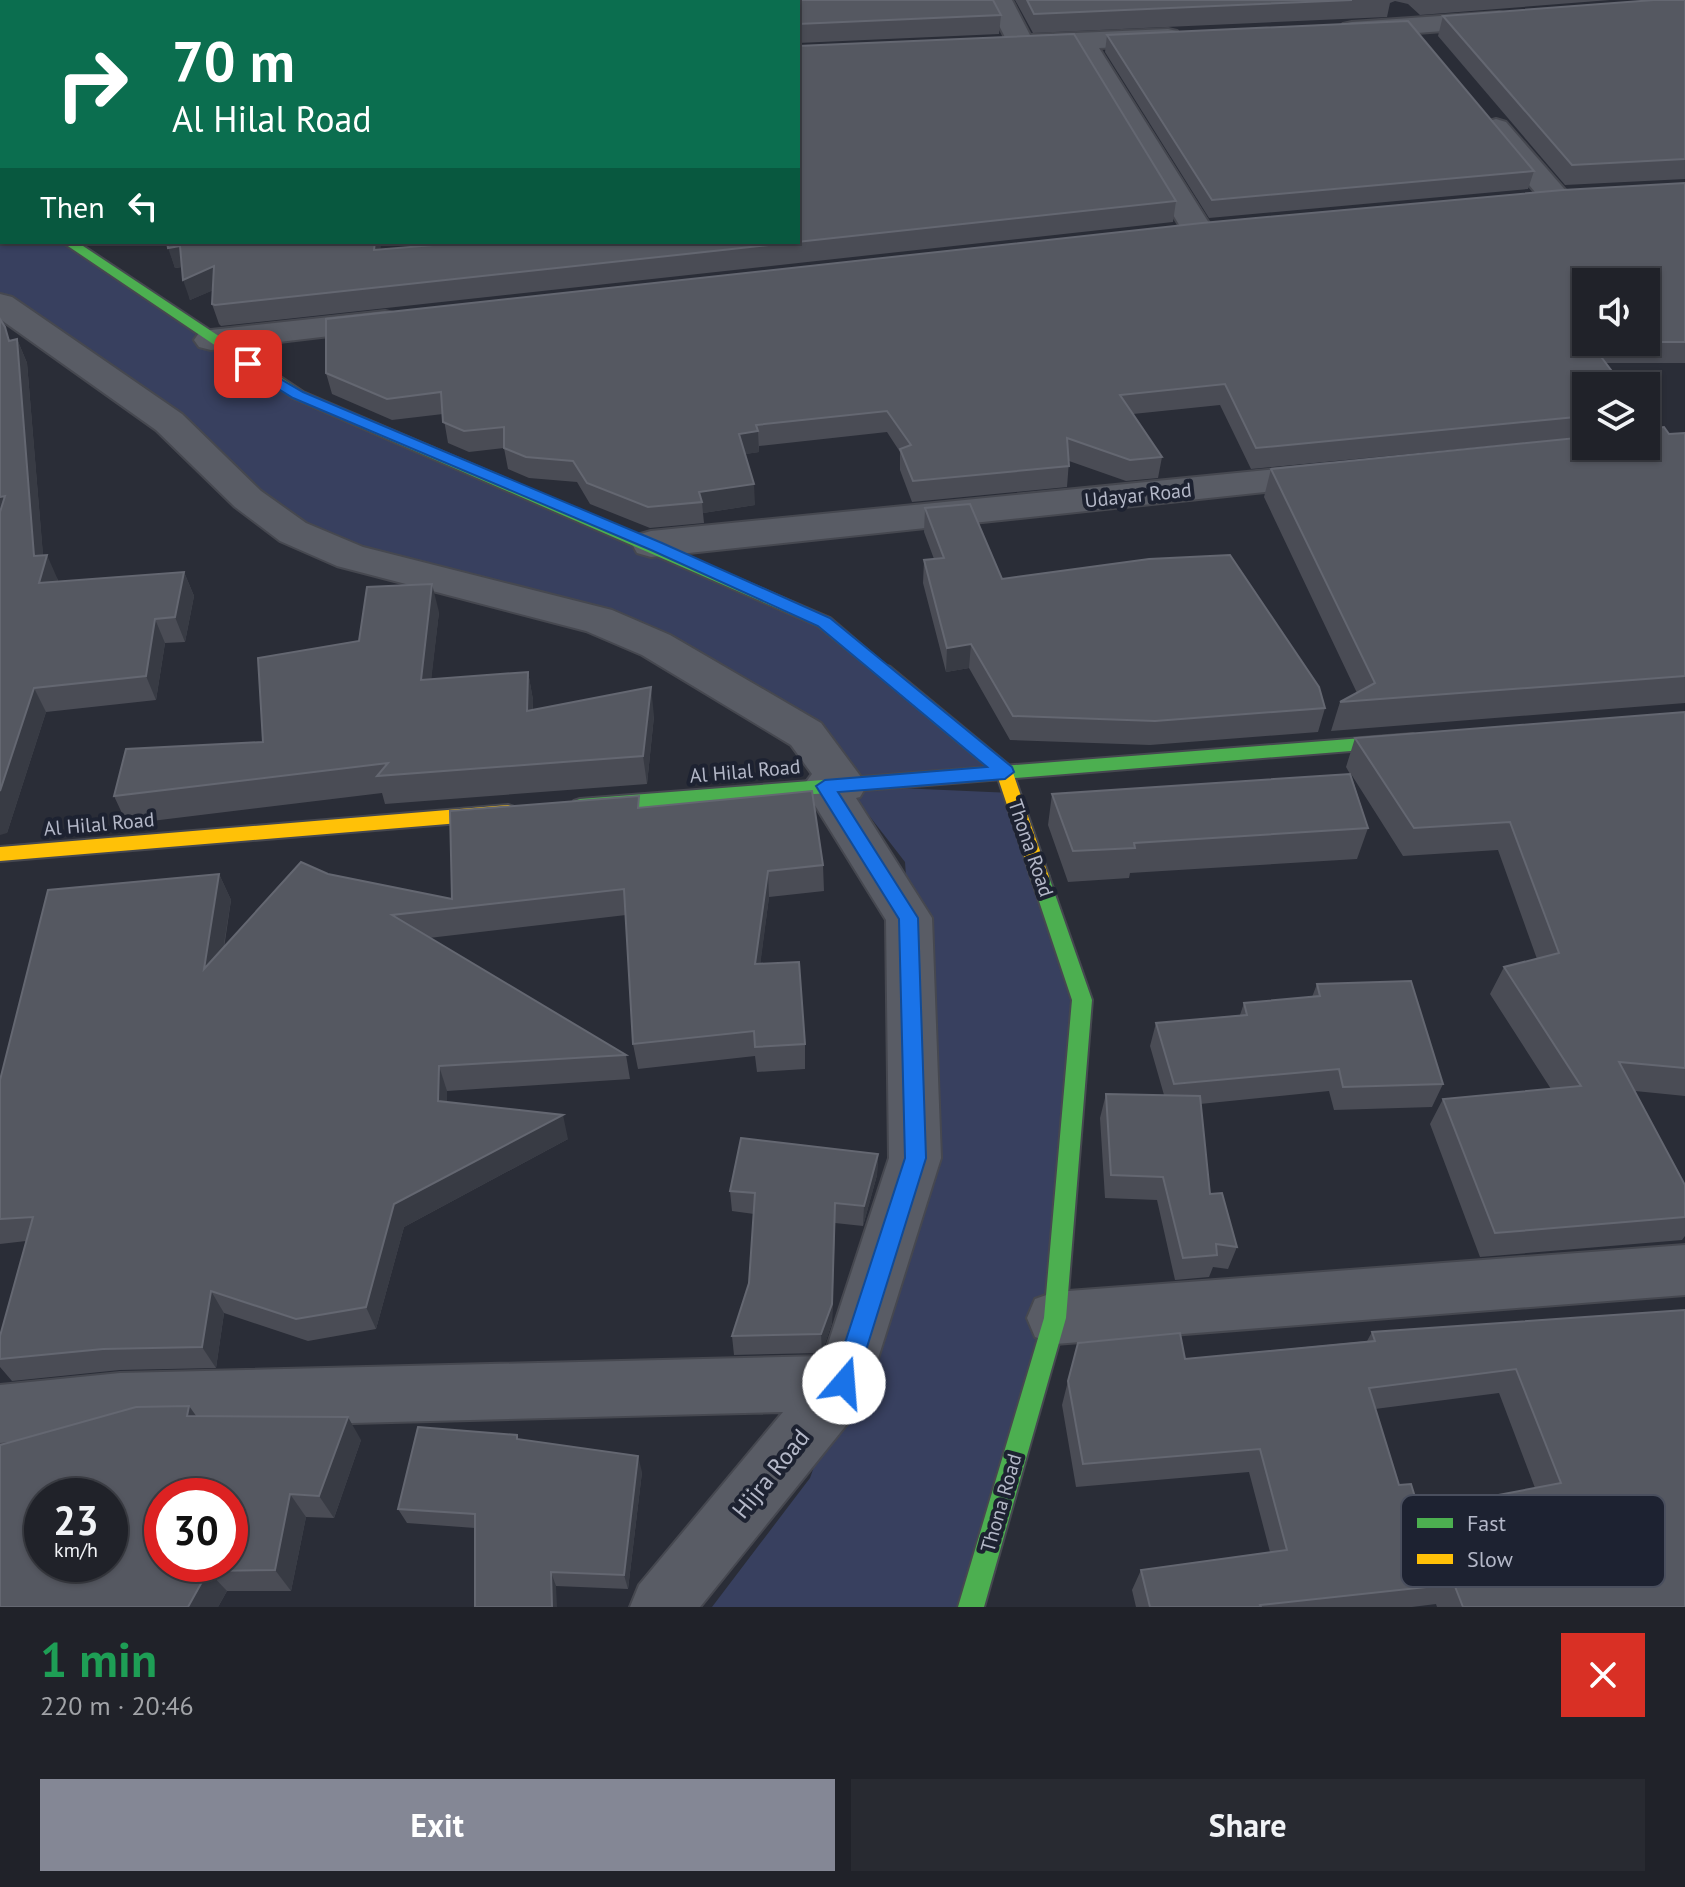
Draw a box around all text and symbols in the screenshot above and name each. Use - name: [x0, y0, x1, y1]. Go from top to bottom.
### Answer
- text: 70 m: [172, 25, 295, 97]
- icon: right: [40, 32, 144, 136]
- text: Al Hilal Road: [172, 95, 372, 142]
- icon: left: [121, 184, 165, 228]
- text: Then: [40, 187, 105, 226]
- map controls: [1572, 268, 1660, 460]
- button: sound: [1572, 268, 1660, 356]
- pin: [214, 330, 282, 398]
- icon: arrive: [226, 342, 270, 386]
- button: layers: [1572, 372, 1660, 460]
- street label: Udayar Road: [1083, 476, 1193, 514]
- street label: Al Hilal Road: [689, 753, 801, 789]
- street label: Thona Road: [1002, 796, 1060, 900]
- street label: Al Hilal Road: [43, 806, 155, 842]
- position arrow: [802, 1341, 886, 1425]
- street label: Hijra Road: [725, 1423, 816, 1525]
- street label: Thona Road: [975, 1451, 1027, 1555]
- speed limit sign: 30: [144, 1478, 248, 1582]
- text: 23: [53, 1494, 99, 1546]
- legend: [1401, 1495, 1665, 1587]
- text: Fast: [1467, 1509, 1507, 1537]
- text: km/h: [54, 1537, 98, 1563]
- text: Slow: [1467, 1545, 1513, 1573]
- text: 1 min: [40, 1628, 157, 1690]
- button: close: [1561, 1633, 1645, 1717]
- text: 220 m · 20:46: [40, 1689, 194, 1722]
- button: Exit: [40, 1779, 835, 1871]
- button: Share: [851, 1779, 1645, 1871]

